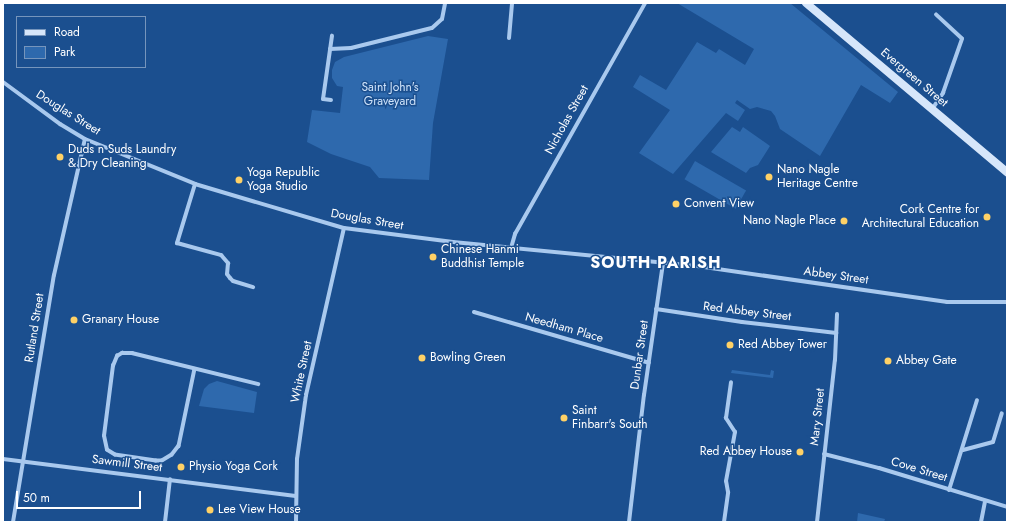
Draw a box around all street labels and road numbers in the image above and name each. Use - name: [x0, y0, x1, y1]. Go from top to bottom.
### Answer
- street label: Evergreen Street: [877, 46, 951, 110]
- street label: Nicholas Street: [542, 83, 592, 157]
- street label: Douglas Street: [33, 87, 103, 139]
- street label: Douglas Street: [330, 207, 404, 233]
- street label: Abbey Street: [803, 264, 869, 288]
- street label: Rutland Street: [22, 292, 48, 364]
- street label: Red Abbey Street: [702, 299, 792, 325]
- street label: Needham Place: [523, 310, 605, 346]
- street label: Dunbar Street: [628, 319, 652, 391]
- street label: White Street: [288, 340, 316, 404]
- street label: Mary Street: [808, 388, 828, 446]
- street label: Sawmill Street: [91, 453, 163, 475]
- street label: Cove Street: [889, 455, 949, 485]

